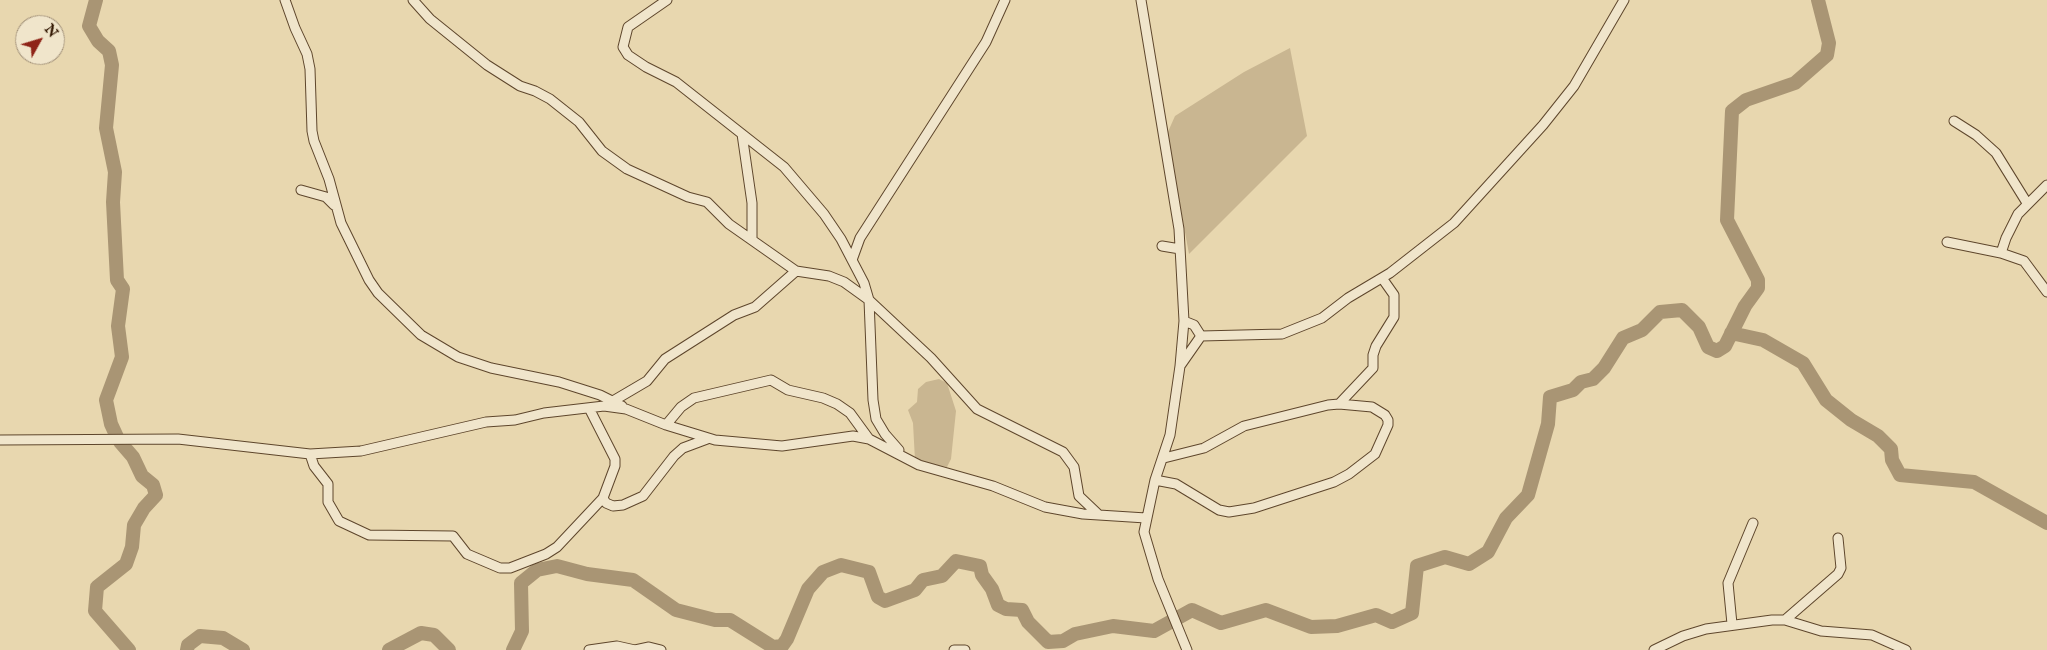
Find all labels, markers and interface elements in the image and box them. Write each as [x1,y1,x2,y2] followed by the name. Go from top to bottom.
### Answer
[15,15,65,65] north arrow
[40,21,62,42] text: N

